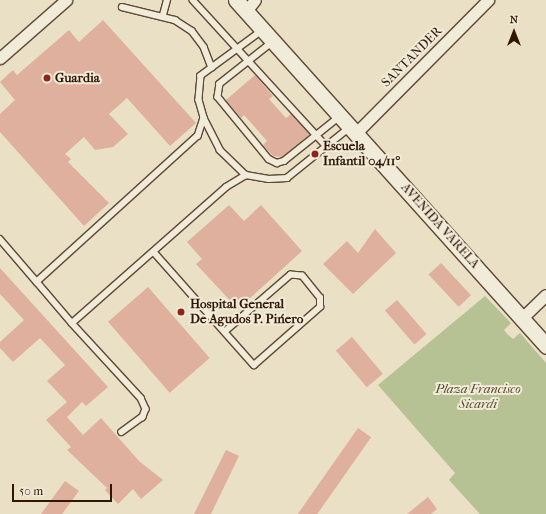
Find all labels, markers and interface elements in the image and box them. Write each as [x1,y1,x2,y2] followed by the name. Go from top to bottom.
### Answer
[494,12,534,52] north arrow
[510,13,518,26] text: N
[379,24,445,90] street label: SANTANDER
[55,70,100,86] place label: Guardia
[42,73,52,83] marker: Guardia
[323,139,400,170] place label: Escuela Infantil 04/11°
[310,149,320,159] marker: Escuela Infantil 04/11°
[397,180,483,272] street label: AVENIDA VARELA
[190,297,303,328] place label: Hospital General De Agudos P. Pińero
[175,306,187,318] marker: Hospital General De Agudos P. Pińero
[435,382,521,413] park label: Plaza Francisco Sicardi
[14,476,114,502] scale bar
[19,484,43,498] text: 50 m

